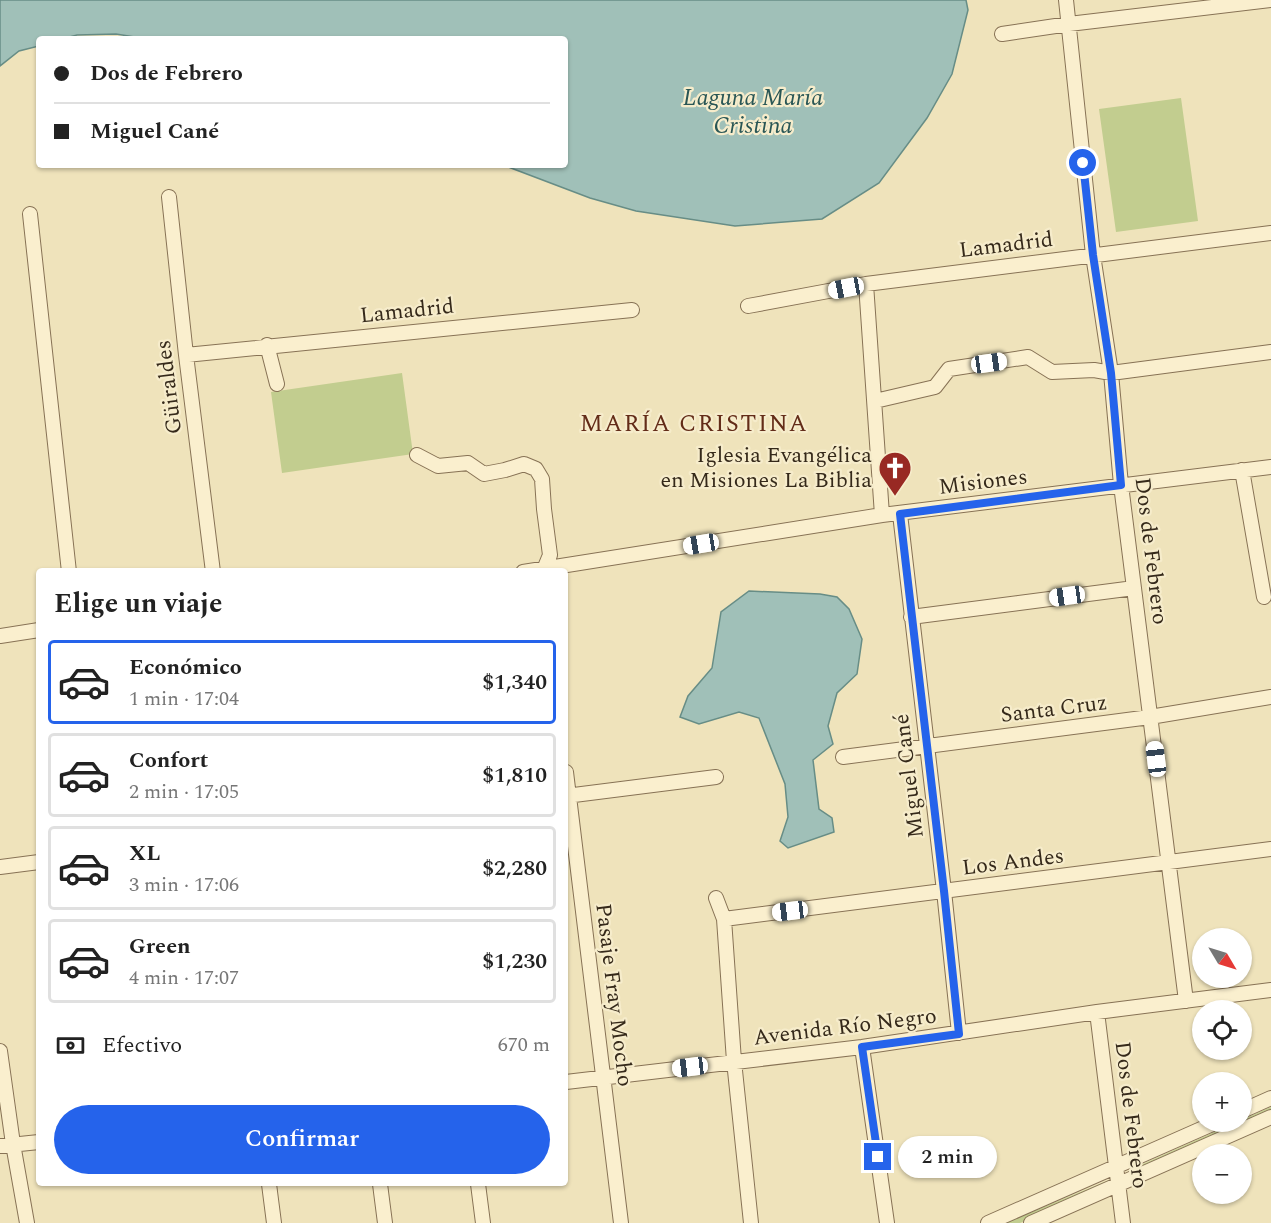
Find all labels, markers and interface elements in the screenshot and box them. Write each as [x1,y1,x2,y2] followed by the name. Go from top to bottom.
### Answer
[90,57,243,90] text: Dos de Febrero
[683,80,823,144] water label: Laguna María Cristina
[90,115,219,148] text: Miguel Cané
[1069,149,1096,176] route start
[957,223,1055,267] street label: Lamadrid
[827,276,865,300] car
[358,290,456,332] street label: Lamadrid
[147,338,191,436] street label: Güiraldes
[970,352,1008,374] car
[580,406,808,442] district label: MARÍA CRISTINA
[660,439,872,497] place label: Iglesia Evangélica en Misiones La Biblia
[877,450,913,497] church icon: Iglesia Evangélica en Misiones La Biblia
[937,460,1029,504] street label: Misiones
[1126,475,1176,627] street label: Dos de Febrero
[682,532,720,556] car
[54,583,222,625] text: Elige un viaje
[1048,585,1086,607] car
[129,651,242,684] text: Económico
[57,655,111,709] icon: car
[482,666,547,699] text: $1,340
[129,684,239,714] text: 1 min · 17:04
[999,686,1109,732] street label: Santa Cruz
[885,712,933,840] street label: Miguel Cané
[1145,740,1167,778] car
[129,744,208,777] text: Confort
[57,748,111,802] icon: car
[482,759,547,792] text: $1,810
[129,777,239,807] text: 2 min · 17:05
[129,837,160,870] text: XL
[960,839,1066,885] street label: Los Andes
[57,841,111,895] icon: car
[482,852,547,885] text: $2,280
[129,870,239,900] text: 3 min · 17:06
[771,900,809,922] car
[586,901,642,1089] street label: Pasaje Fray Mocho
[1192,928,1252,988] north arrow
[1192,928,1252,1204] map controls
[129,930,191,963] text: Green
[57,934,111,988] icon: car
[482,945,547,978] text: $1,230
[129,963,239,993] text: 4 min · 17:07
[751,999,939,1055] street label: Avenida Río Negro
[1192,1000,1252,1060] button: locate
[54,1029,87,1062] icon: cash
[102,1029,182,1062] text: Efectivo
[498,1030,550,1060] text: 670 m
[1106,1039,1156,1191] street label: Dos de Febrero
[671,1056,709,1078] car
[1192,1072,1252,1132] button: +
[54,1105,550,1174] button: Confirmar
[899,1136,998,1178] callout: 2 min
[922,1142,973,1172] text: 2 min
[864,1143,891,1170] route end
[1192,1144,1252,1204] button: −

